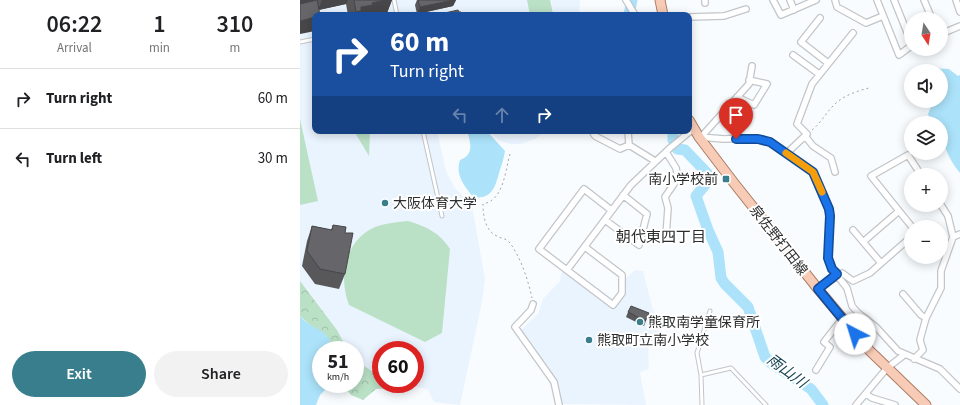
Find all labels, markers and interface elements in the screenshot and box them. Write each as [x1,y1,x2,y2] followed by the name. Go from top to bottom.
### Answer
[47,7,102,42] text: 06:22
[153,7,166,42] text: 1
[217,7,253,42] text: 310
[904,12,948,56] north arrow
[904,12,948,264] map controls
[390,22,449,62] text: 60 m
[324,28,376,80] icon: right
[57,39,92,57] text: Arrival
[149,39,170,57] text: min
[230,39,240,57] text: m
[390,59,464,84] text: Turn right
[904,64,948,108] button: sound
[12,88,34,110] icon: right
[46,88,112,109] text: Turn right
[258,88,288,109] text: 60 m
[719,98,753,139] pin
[449,104,471,126] icon: left
[491,104,513,126] icon: ahead
[533,104,555,126] icon: right
[725,104,747,126] icon: arrive
[904,116,948,160] button: layers
[12,148,34,170] icon: left
[46,148,102,169] text: Turn left
[258,148,288,169] text: 30 m
[904,168,948,212] button: +
[648,170,718,190] place label: 南小学校前
[721,174,731,184] marker: 南小学校前
[393,194,477,214] place label: 大阪体育大学
[380,198,390,208] marker: 大阪体育大学
[744,201,812,280] street label: 泉佐野打田線
[904,220,948,264] button: −
[616,227,706,248] district label: 朝代東四丁目
[648,313,760,333] place label: 熊取南学童保育所
[834,313,876,355] position arrow
[635,317,645,327] marker: 熊取南学童保育所
[597,331,709,351] place label: 熊取町立南小学校
[584,335,594,345] marker: 熊取町立南小学校
[372,341,424,393] speed limit sign: 60
[327,348,349,376] text: 51
[762,349,813,395] water label: 雨山川
[12,351,146,397] button: Exit
[154,351,288,397] button: Share
[327,370,349,384] text: km/h

